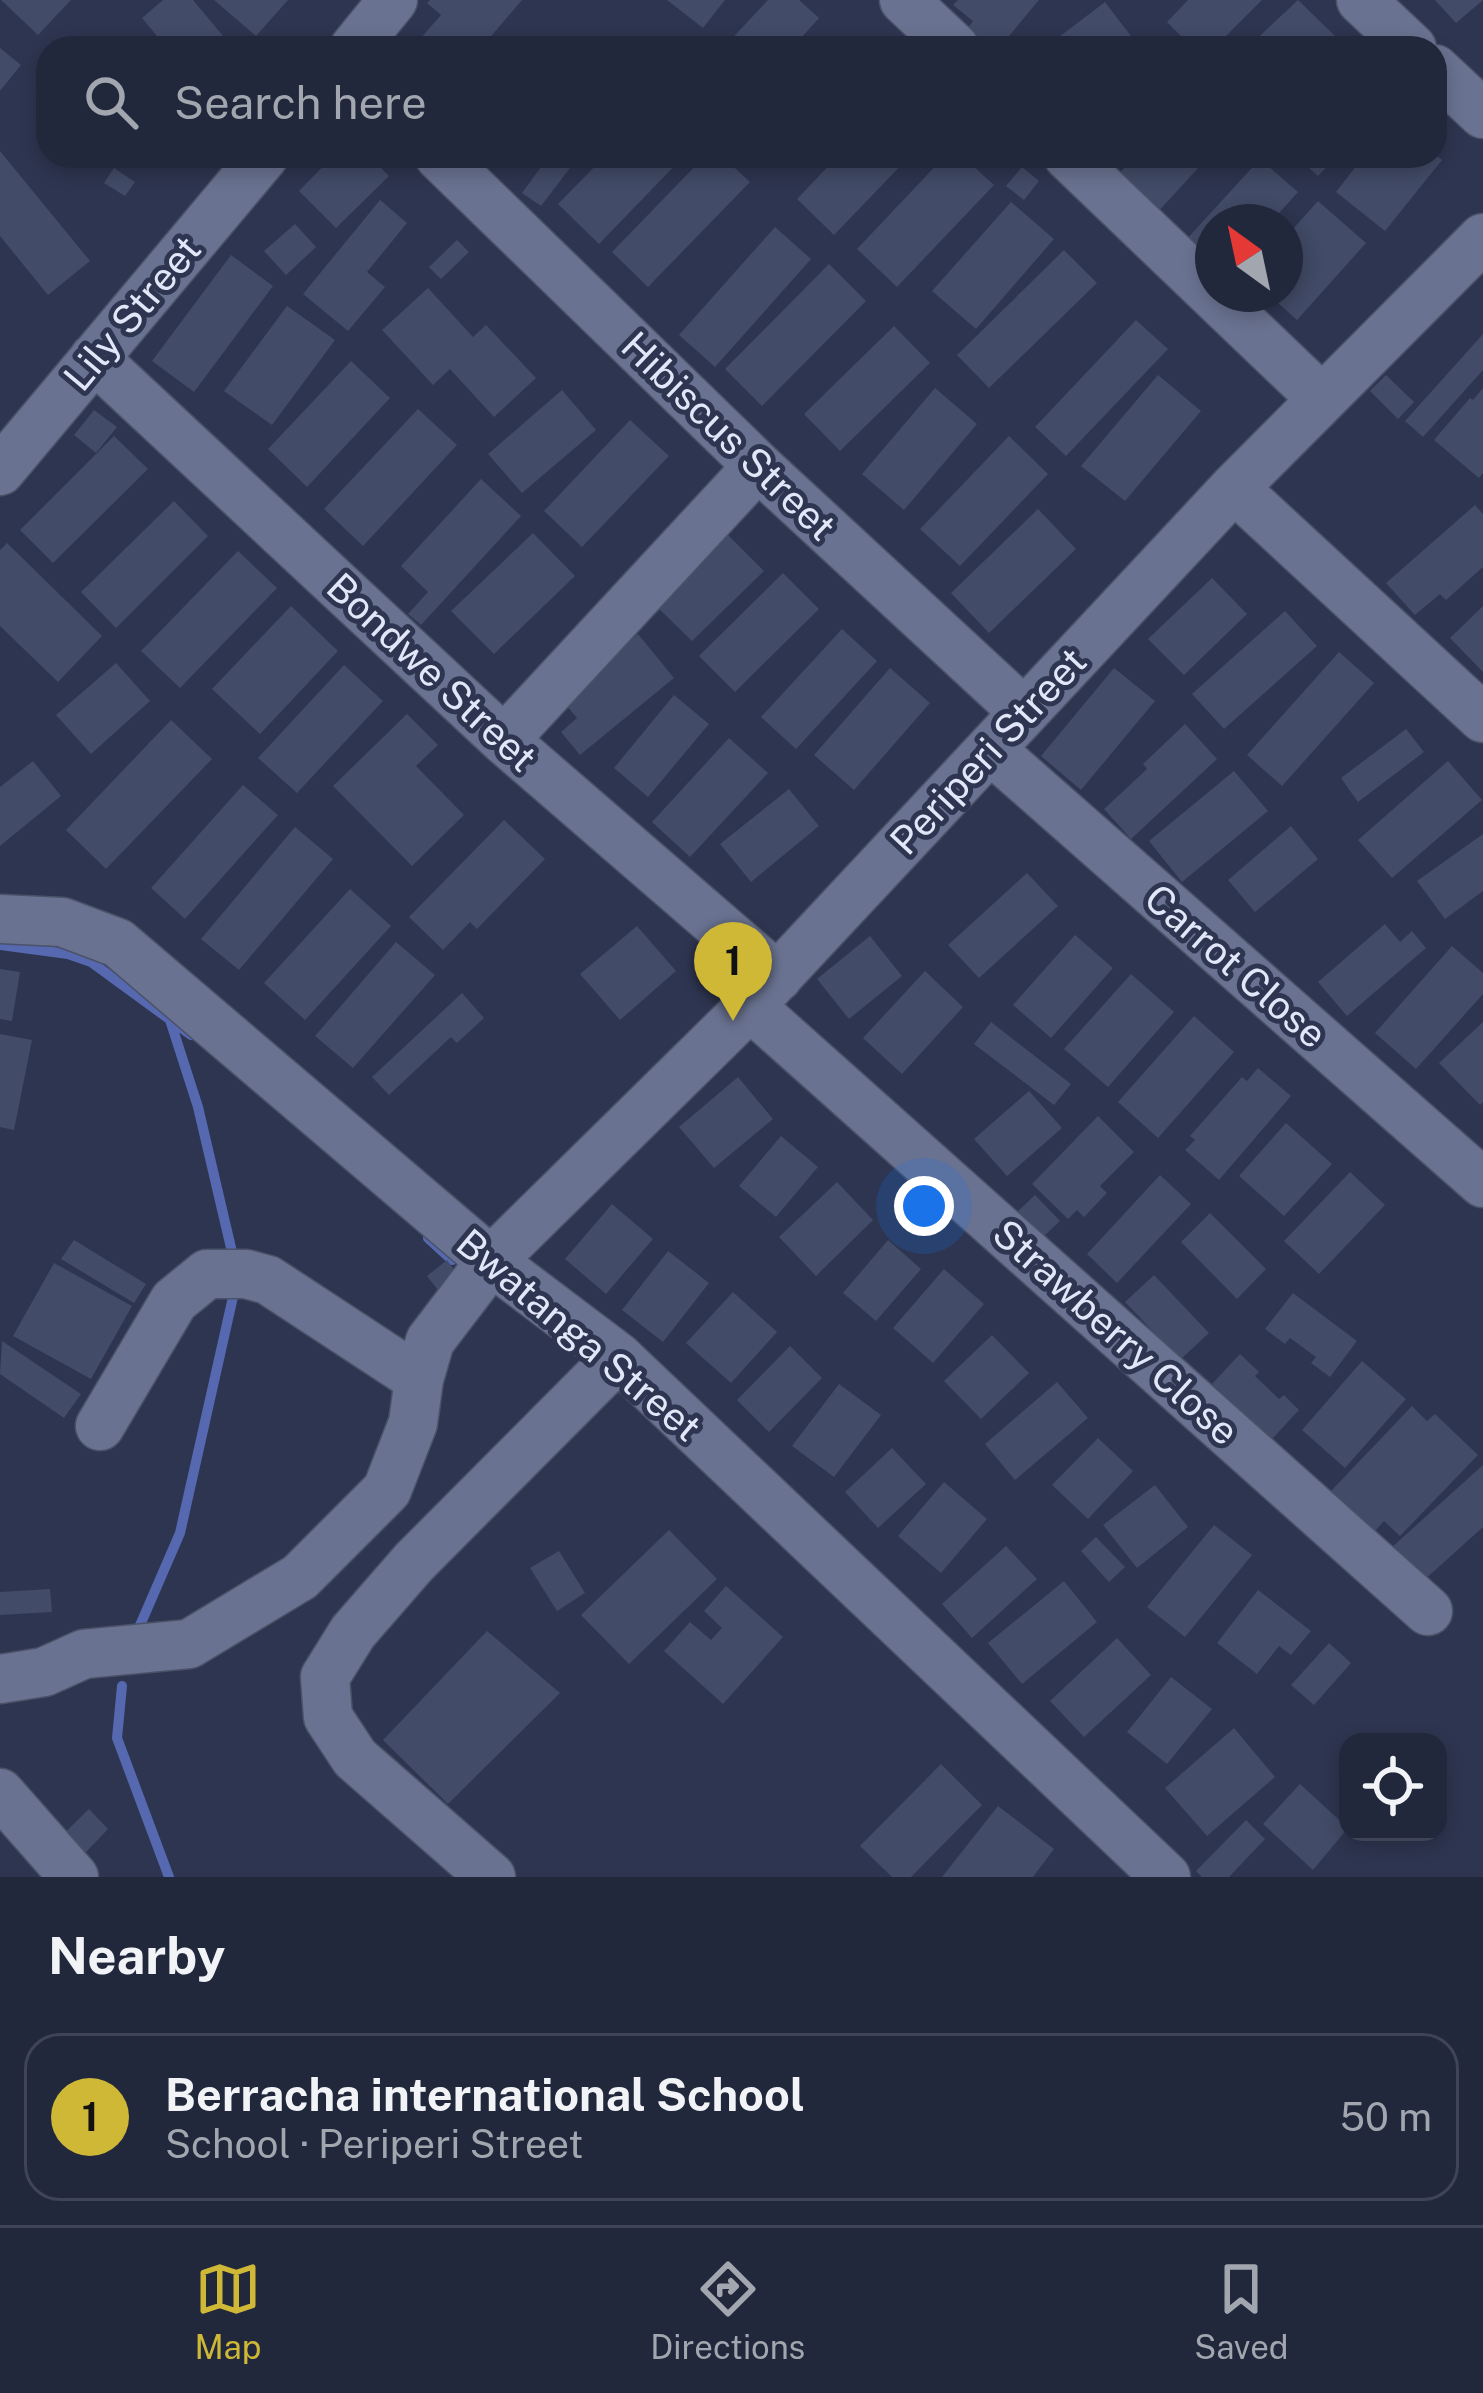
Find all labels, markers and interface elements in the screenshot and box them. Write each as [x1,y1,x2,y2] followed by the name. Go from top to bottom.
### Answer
[36,36,1447,168] search box
[78,69,144,135] icon: search
[174,76,427,129] text: Search here
[1195,204,1303,312] north arrow
[54,226,210,400] street label: Lily Street
[613,322,845,550] street label: Hibiscus Street
[318,563,546,781] street label: Bondwe Street
[881,638,1095,864] street label: Periperi Street
[1136,875,1336,1057] street label: Carrot Close
[694,922,772,1021] pin: 1
[894,1176,954,1236] your location
[984,1210,1248,1454] street label: Strawberry Close
[448,1220,710,1450] street label: Bwatanga Street
[1339,1733,1447,1841] map controls
[1339,1733,1447,1841] button: locate
[48,1926,225,1985] text: Nearby
[165,2068,805,2121] text: Berracha international School
[82,2094,98,2140] text: 1
[1340,2094,1432,2140] text: 50 m
[165,2121,583,2167] text: School · Periperi Street
[194,2256,261,2366] tab: Map
[650,2256,805,2366] tab: Directions
[1194,2256,1289,2366] tab: Saved

